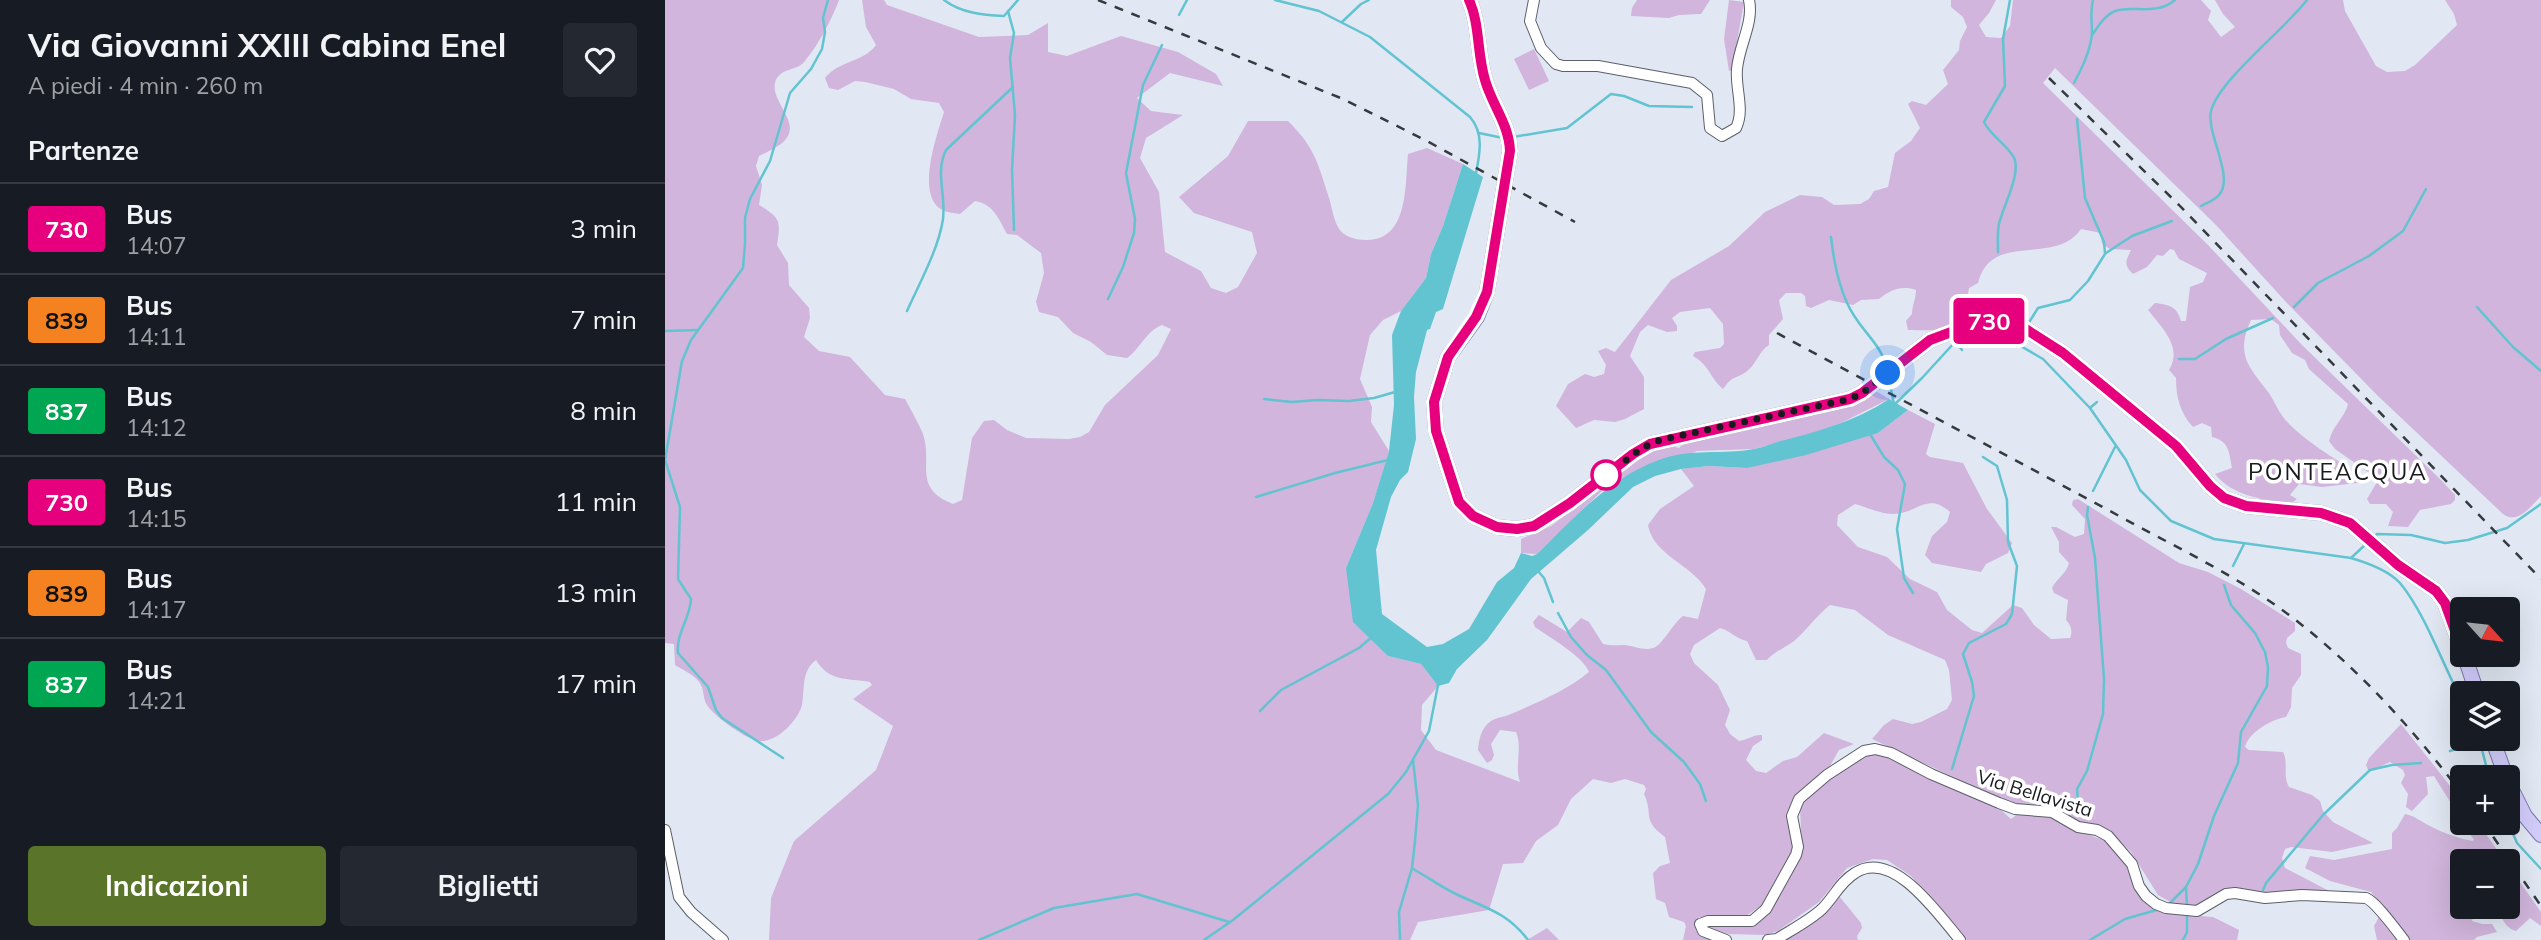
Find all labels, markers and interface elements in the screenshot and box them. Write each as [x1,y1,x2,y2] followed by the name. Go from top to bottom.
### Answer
[563,23,637,97] button: heart
[28,24,506,65] text: Via Giovanni XXIII Cabina Enel
[28,71,263,100] text: A piedi · 4 min · 260 m
[28,134,139,167] text: Partenze
[126,198,172,231] text: Bus
[570,212,637,245] text: 3 min
[45,214,88,244] text: 730
[126,231,186,260] text: 14:07
[126,289,172,322] text: Bus
[1949,298,2029,344] line badge: 730
[570,303,637,336] text: 7 min
[45,305,88,335] text: 839
[1967,306,2011,336] text: 730
[126,322,186,351] text: 14:11
[1870,355,1905,390] your location
[126,380,172,413] text: Bus
[570,394,637,427] text: 8 min
[45,396,88,426] text: 837
[126,413,186,442] text: 14:12
[2248,457,2428,486] district label: PONTEACQUA
[1591,460,1621,490] unlabelled marker
[126,471,172,504] text: Bus
[555,485,637,518] text: 11 min
[45,487,88,517] text: 730
[126,504,186,533] text: 14:15
[126,562,172,595] text: Bus
[555,576,637,609] text: 13 min
[45,578,88,608] text: 839
[126,595,186,624] text: 14:17
[2450,597,2520,667] north arrow
[2450,597,2520,919] map controls
[126,653,172,686] text: Bus
[555,667,637,700] text: 17 min
[45,669,88,699] text: 837
[2450,681,2520,751] button: layers
[126,686,186,715] text: 14:21
[1974,764,2096,822] street label: Via Bellavista
[2450,765,2520,835] button: +
[28,846,326,926] button: Indicazioni
[340,846,637,926] button: Biglietti
[2450,849,2520,919] button: −

